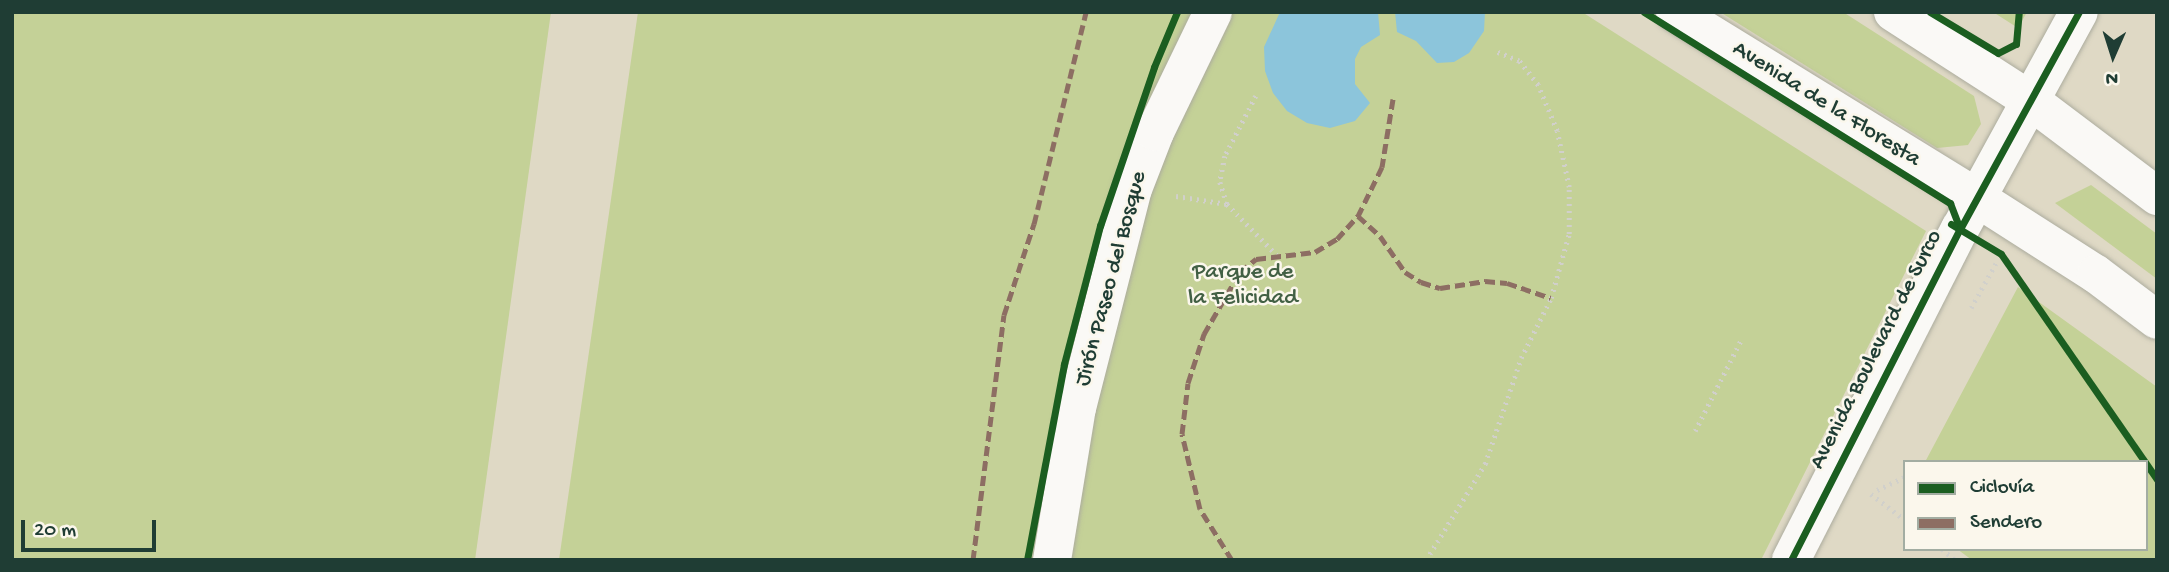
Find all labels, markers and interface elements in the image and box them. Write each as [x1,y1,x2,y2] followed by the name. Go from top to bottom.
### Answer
[2078,21,2148,91] north arrow
[1727,36,1925,174] street label: Avenida de la Floresta
[2105,66,2119,89] text: N
[1070,169,1154,389] street label: Jirón Paseo del Bosque
[1805,226,1949,474] street label: Avenida Boulevard de Surco
[1188,259,1298,313] park label: Parque de la Felicidad
[1903,460,2148,551] legend
[1970,476,2034,501] text: Ciclovía
[24,505,159,550] scale bar
[1970,511,2042,536] text: Sendero
[34,519,76,544] text: 20 m

